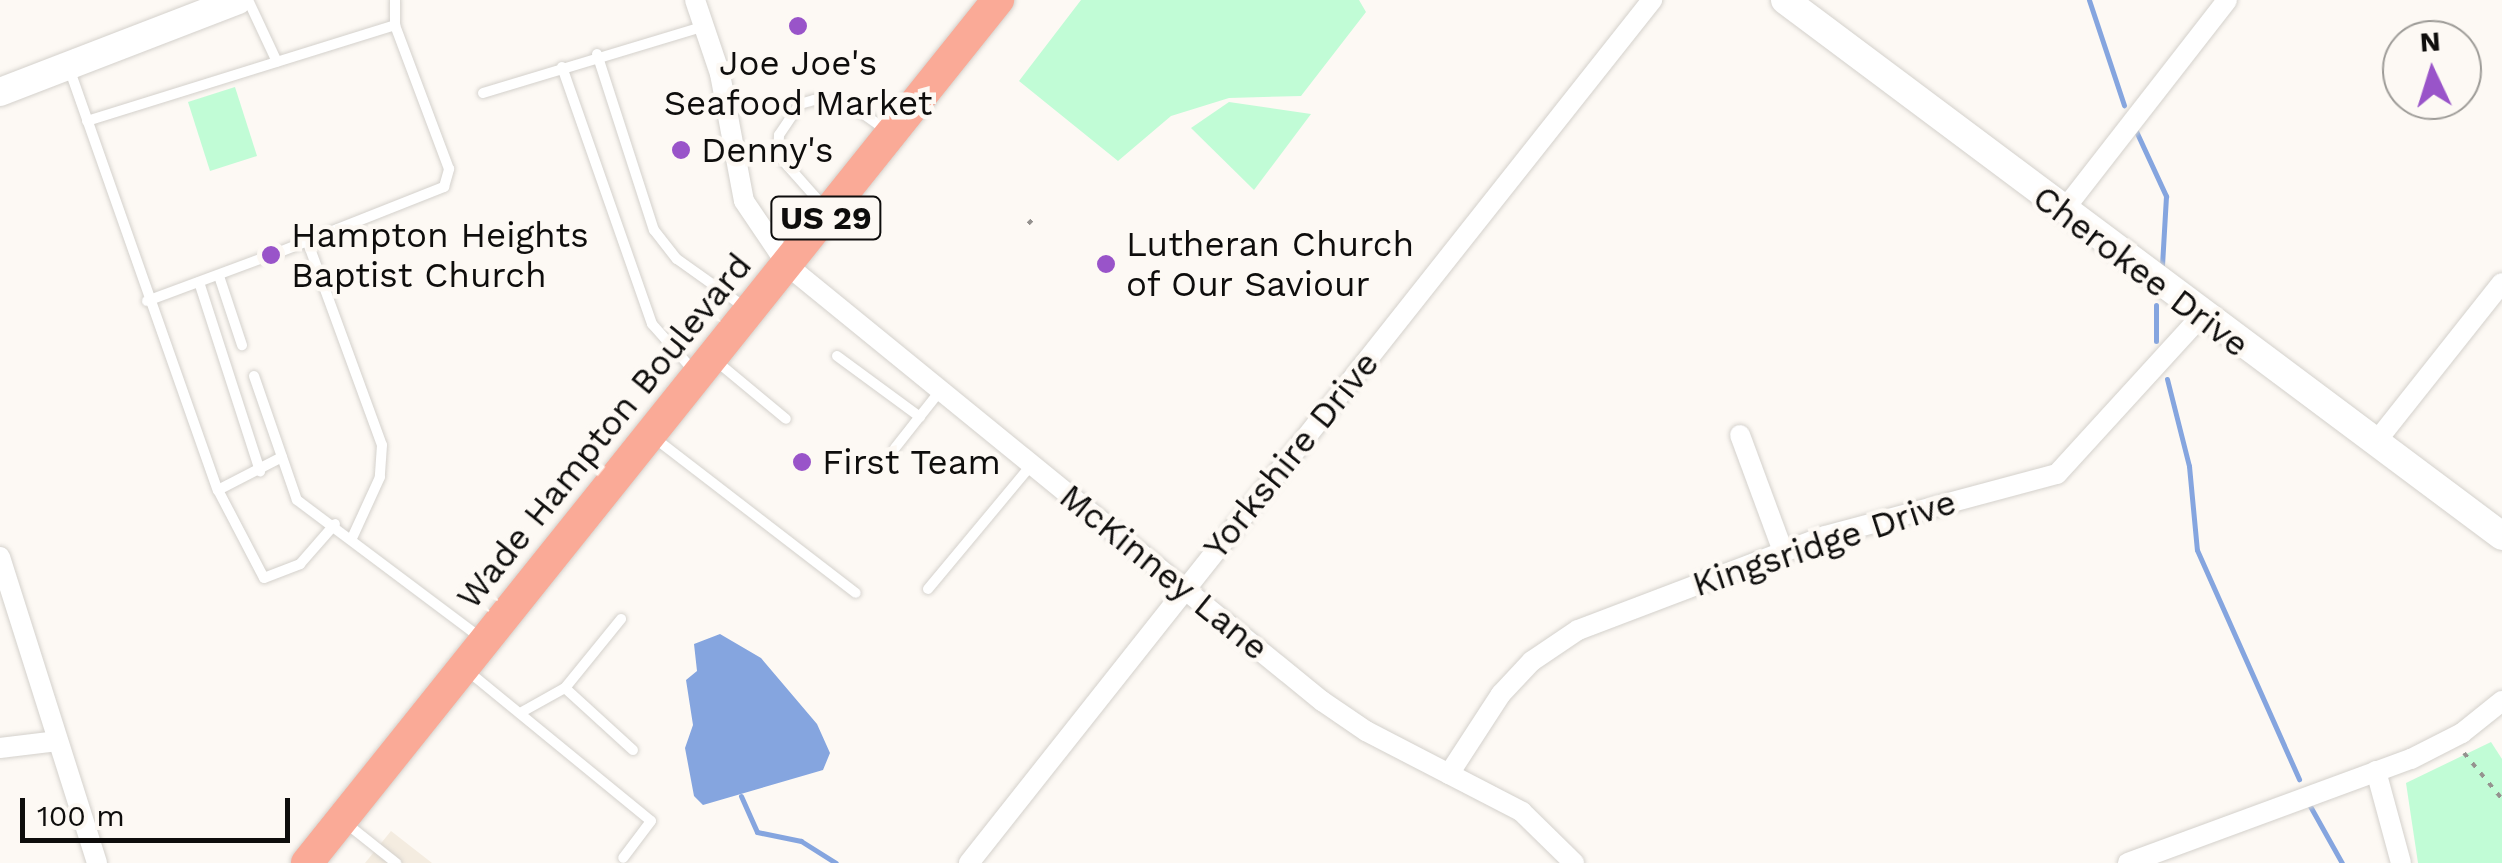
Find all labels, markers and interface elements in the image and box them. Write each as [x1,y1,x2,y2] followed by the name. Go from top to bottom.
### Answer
[787,15,809,37] marker: Joe Joe's Seafood Market
[2382,20,2482,120] north arrow
[2419,24,2442,59] text: N
[664,42,932,124] place label: Joe Joe's Seafood Market
[701,129,834,171] place label: Denny's
[670,139,692,161] marker: Denny's
[2025,176,2257,366] street label: Cherokee Drive
[768,191,884,245] road number: US 29
[291,214,589,296] place label: Hampton Heights Baptist Church
[1126,223,1414,305] place label: Lutheran Church of Our Saviour
[260,244,282,266] marker: Hampton Heights Baptist Church
[448,245,760,617] street label: Wade Hampton Boulevard
[1095,253,1117,275] marker: Lutheran Church of Our Saviour
[1195,343,1387,567] street label: Yorkshire Drive
[822,441,1002,483] place label: First Team
[791,451,813,473] marker: First Team
[1051,475,1277,669] street label: McKinney Lane
[1687,481,1961,605] street label: Kingsridge Drive
[25,778,295,840] scale bar
[37,798,125,833] text: 100 m

